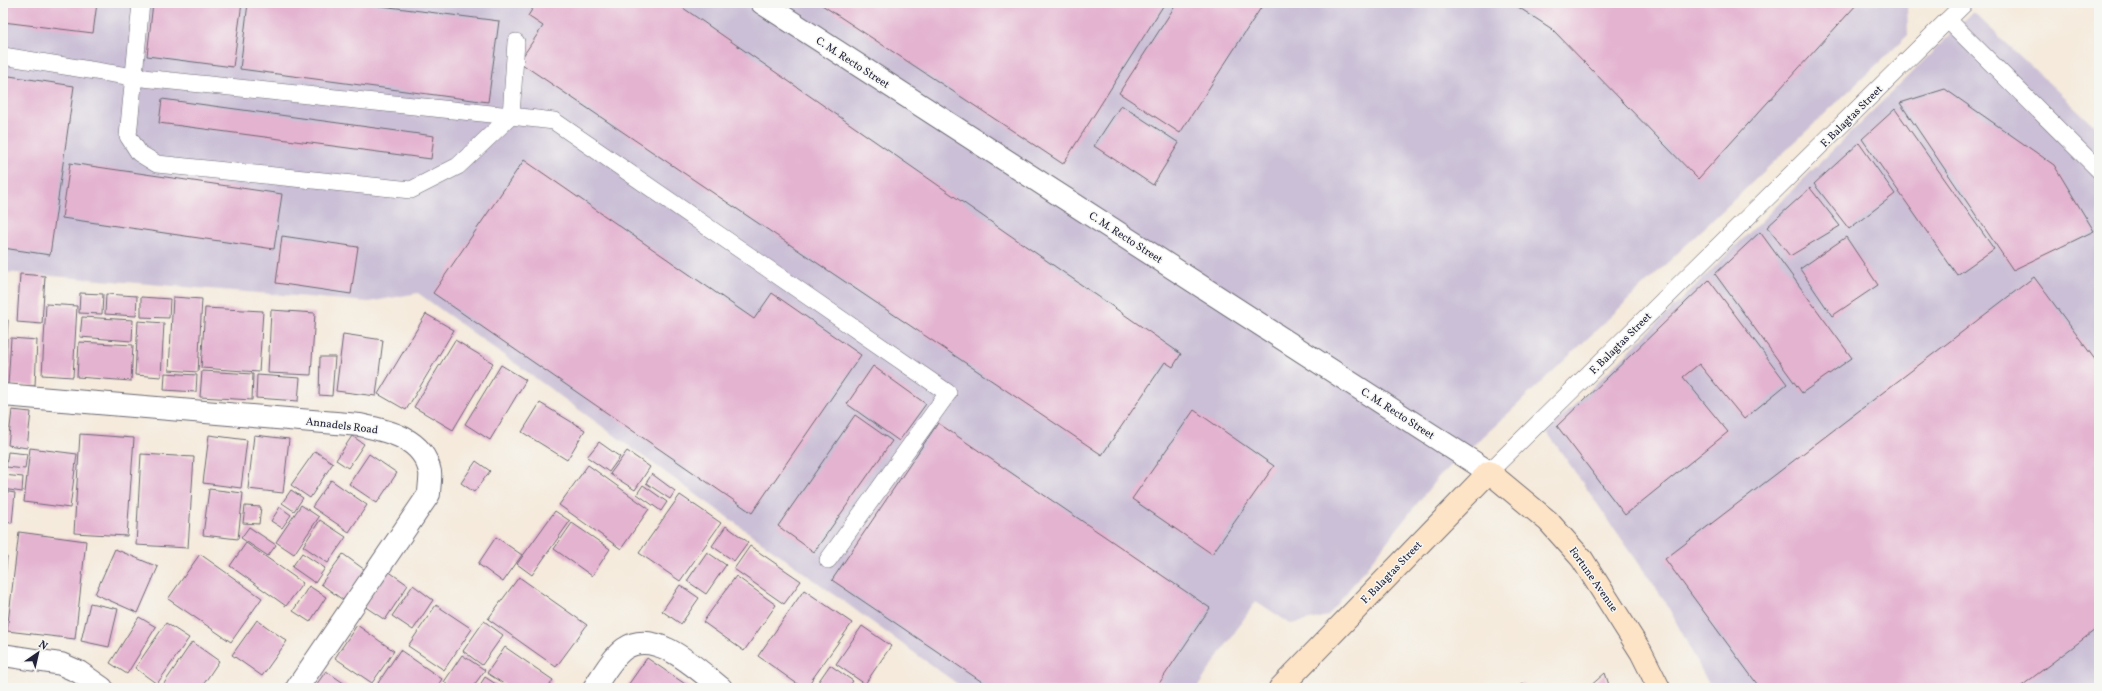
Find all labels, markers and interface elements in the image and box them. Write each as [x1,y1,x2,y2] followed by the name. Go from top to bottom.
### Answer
[812,34,892,93] street label: C. M. Recto Street
[1818,83,1886,151] street label: F. Balagtas Street
[1085,209,1165,268] street label: C. M. Recto Street
[1587,310,1655,378] street label: F. Balagtas Street
[1357,385,1437,444] street label: C. M. Recto Street
[305,415,379,438] street label: Annadels Road
[1358,538,1426,608] street label: F. Balagtas Street
[1565,544,1621,615] street label: Fortune Avenue
[18,633,58,673] north arrow
[35,637,50,654] text: N

